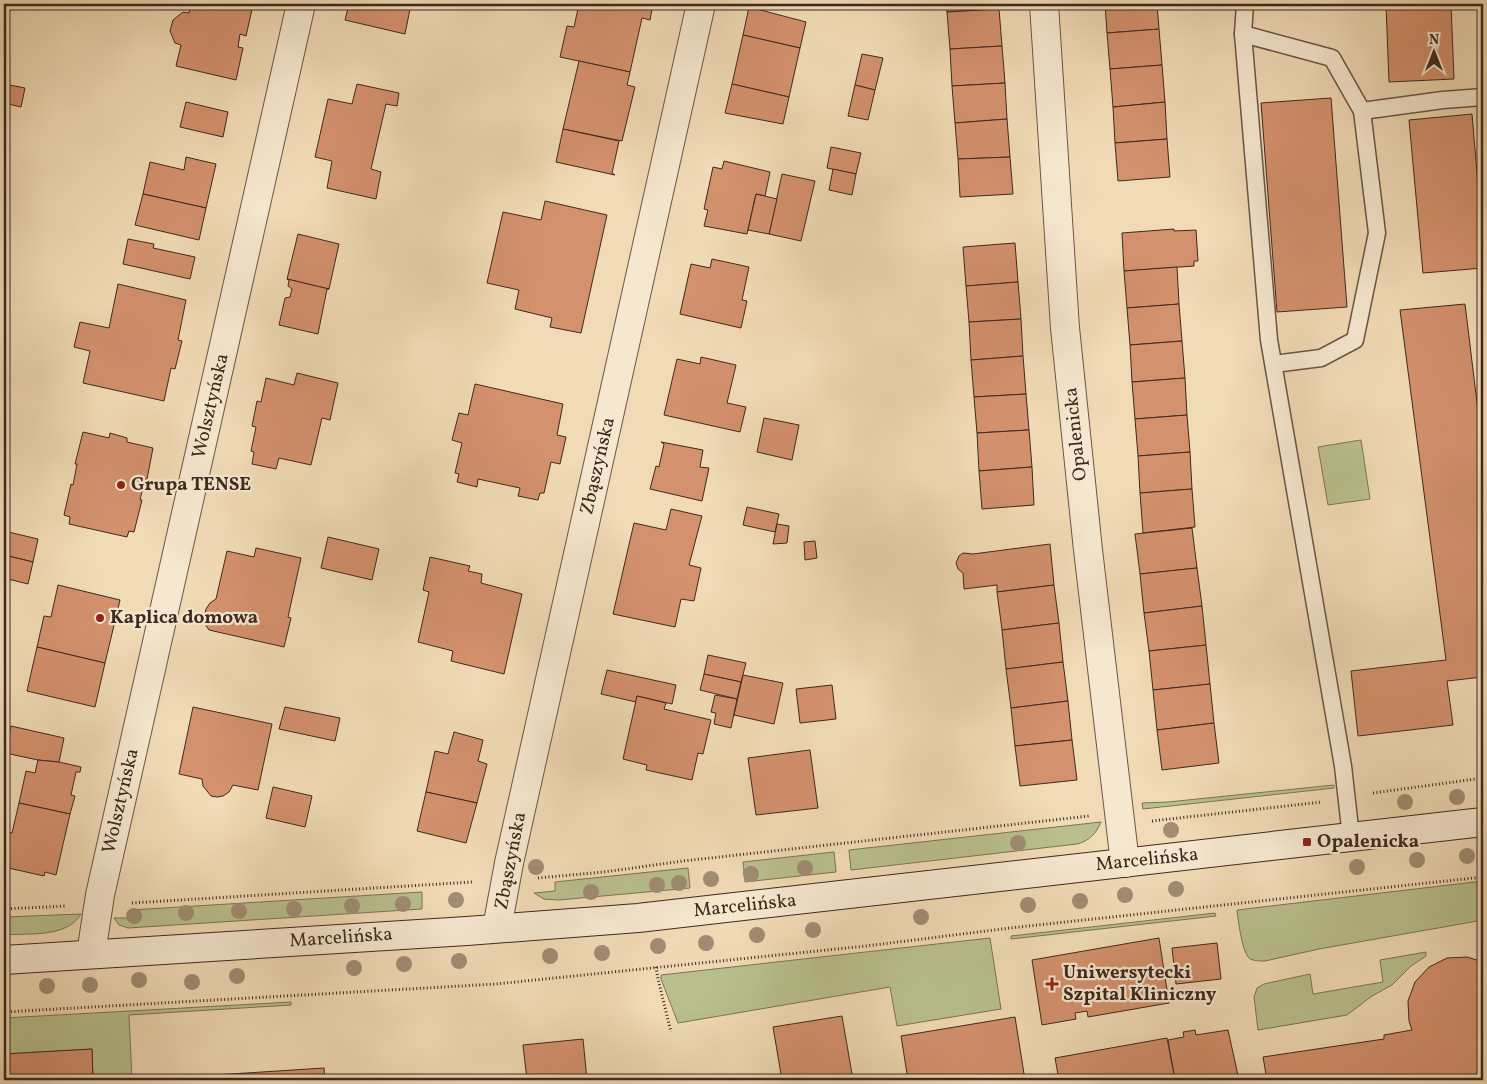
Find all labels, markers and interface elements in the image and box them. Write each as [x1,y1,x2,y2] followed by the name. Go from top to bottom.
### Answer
[1410,28,1460,78] north arrow
[1429,31,1439,50] text: N
[186,351,236,461] street label: Wolsztyńska
[1058,386,1094,482] street label: Opalenicka
[574,415,622,517] street label: Zbąszyńska
[131,472,251,498] place label: Grupa TENSE
[115,479,127,491] marker: Grupa TENSE
[110,605,258,631] place label: Kaplica domowa
[94,612,106,624] marker: Kaplica domowa
[96,746,146,856] street label: Wolsztyńska
[489,810,533,912] street label: Zbąszyńska
[1317,829,1419,855] place label: Opalenicka
[1301,836,1313,848] marker: Opalenicka
[1094,842,1200,878] street label: Marcelińska
[692,888,798,924] street label: Marcelińska
[289,921,393,955] street label: Marcelińska
[1063,960,1217,1008] place label: Uniwersytecki Szpital Kliniczny
[1045,977,1059,991] marker: Uniwersytecki Szpital Kliniczny

